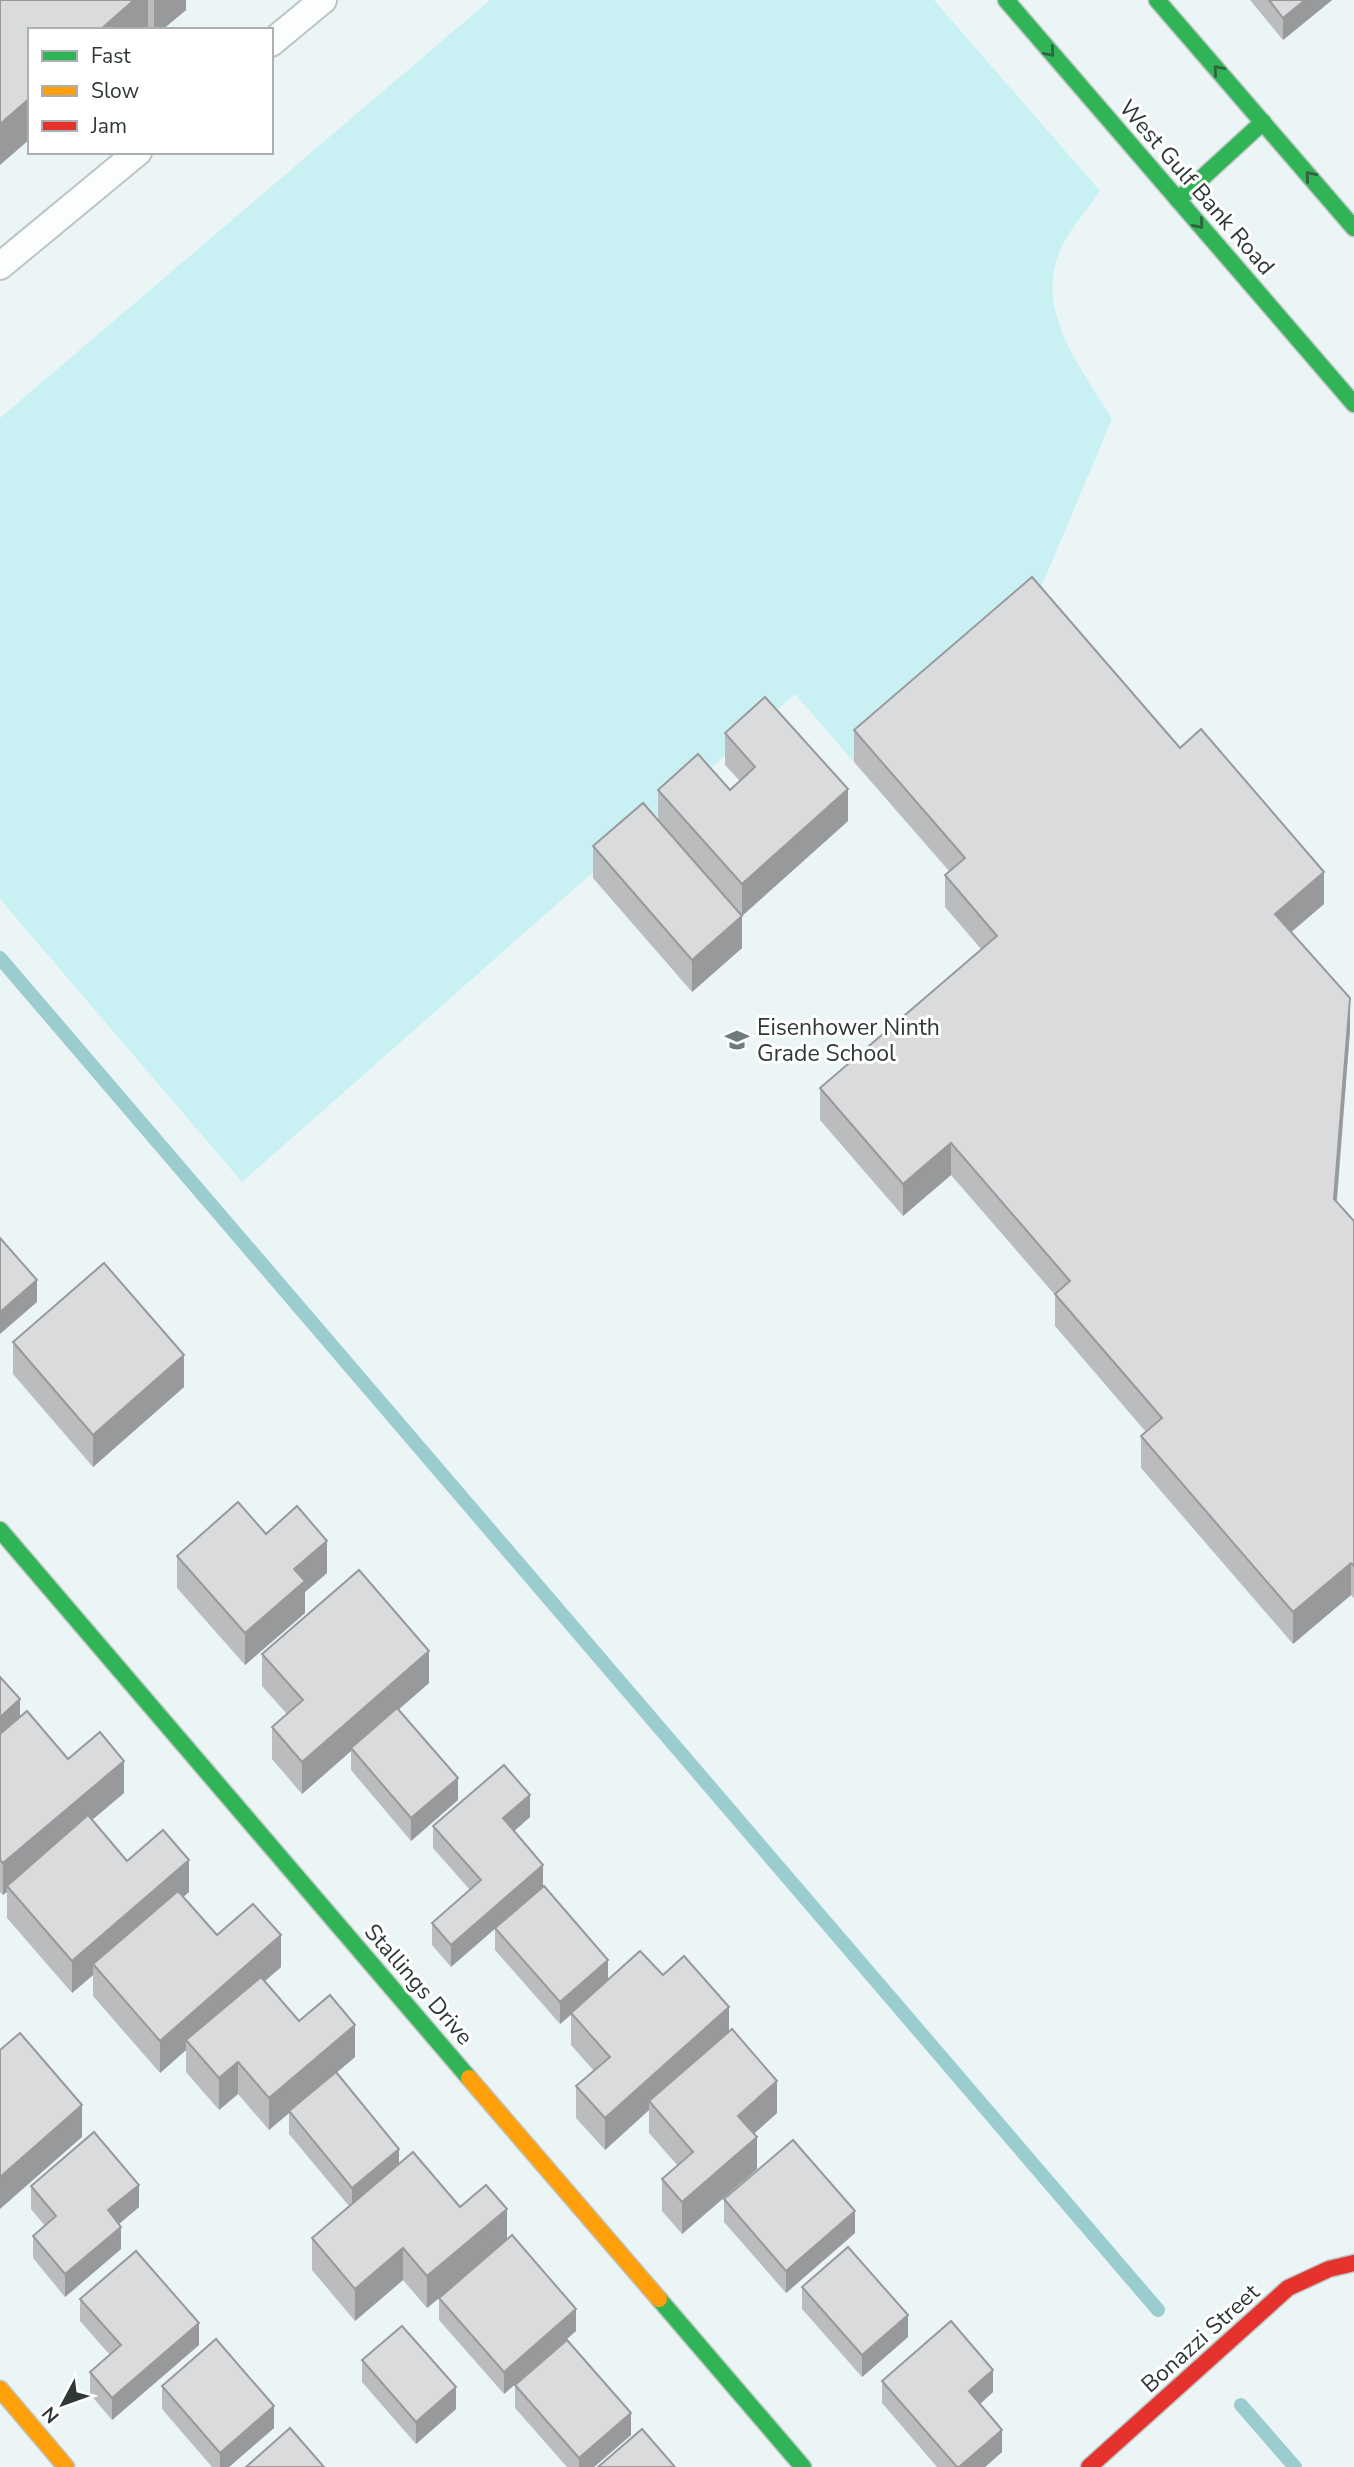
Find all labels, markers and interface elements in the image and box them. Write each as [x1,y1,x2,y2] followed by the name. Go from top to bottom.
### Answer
[28,28,273,154] legend
[91,42,131,70] text: Fast
[1042,43,1054,56] one-way arrow
[1214,65,1226,78] one-way arrow
[91,77,140,105] text: Slow
[1112,93,1281,282] street label: West Gulf Bank Road
[90,112,127,140] text: Jam
[1306,171,1318,184] one-way arrow
[1191,216,1203,229] one-way arrow
[757,1012,940,1069] place label: Eisenhower Ninth Grade School
[723,1026,751,1054] school or university icon: Eisenhower Ninth Grade School
[357,1917,480,2052] street label: Stallings Drive
[1135,2276,1267,2400] street label: Bonazzi Street
[28,2369,98,2439] north arrow
[36,2401,65,2428] text: N

